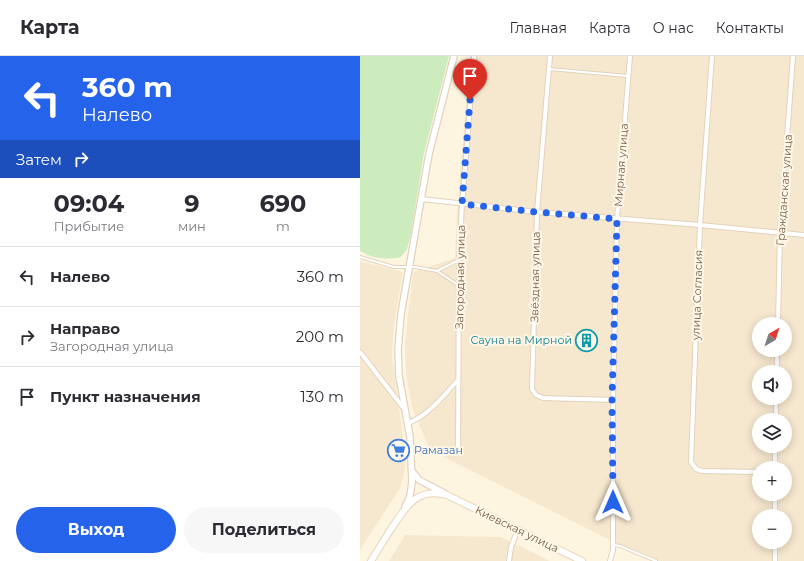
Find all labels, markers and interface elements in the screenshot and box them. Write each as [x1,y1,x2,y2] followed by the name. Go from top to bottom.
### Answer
[20,16,80,39] text: Карта
[509,19,567,37] text: Главная
[589,19,631,37] text: Карта
[653,19,694,37] text: О нас
[716,19,784,37] text: Контакты
[453,59,487,100] pin
[459,65,481,87] icon: arrive
[82,70,173,104] text: 360 m
[16,72,68,124] icon: left
[82,104,152,126] text: Налево
[611,123,631,207] street label: Мирная улица
[773,134,795,246] street label: Гражданская улица
[70,148,92,170] icon: right
[16,150,62,169] text: Затем
[54,189,124,218] text: 09:04
[184,189,200,218] text: 9
[260,189,306,218] text: 690
[54,218,124,234] text: Прибытие
[178,218,206,234] text: мин
[276,218,290,234] text: m
[452,225,468,329] street label: Загородная улица
[527,231,543,323] street label: Звёздная улица
[688,250,706,341] street label: улица Согласия
[16,266,38,288] icon: left
[50,267,110,286] text: Налево
[297,267,344,286] text: 360 m
[752,317,792,357] north arrow
[752,317,792,549] map controls
[50,319,120,338] text: Направо
[16,326,38,348] icon: right
[296,327,344,346] text: 200 m
[574,327,600,353] building icon: Сауна на Мирной
[471,333,572,347] place label: Сауна на Мирной
[50,338,174,354] text: Загородная улица
[752,365,792,405] button: sound
[16,386,38,408] icon: arrive
[50,387,201,406] text: Пункт назначения
[300,387,344,406] text: 130 m
[752,413,792,453] button: layers
[386,437,412,463] supermarket icon: Рамазан
[414,443,463,457] place label: Рамазан
[752,461,792,501] button: +
[592,481,634,523] position arrow
[473,503,561,555] street label: Киевская улица
[16,507,176,553] button: Выход
[184,507,344,553] button: Поделиться
[752,509,792,549] button: −

